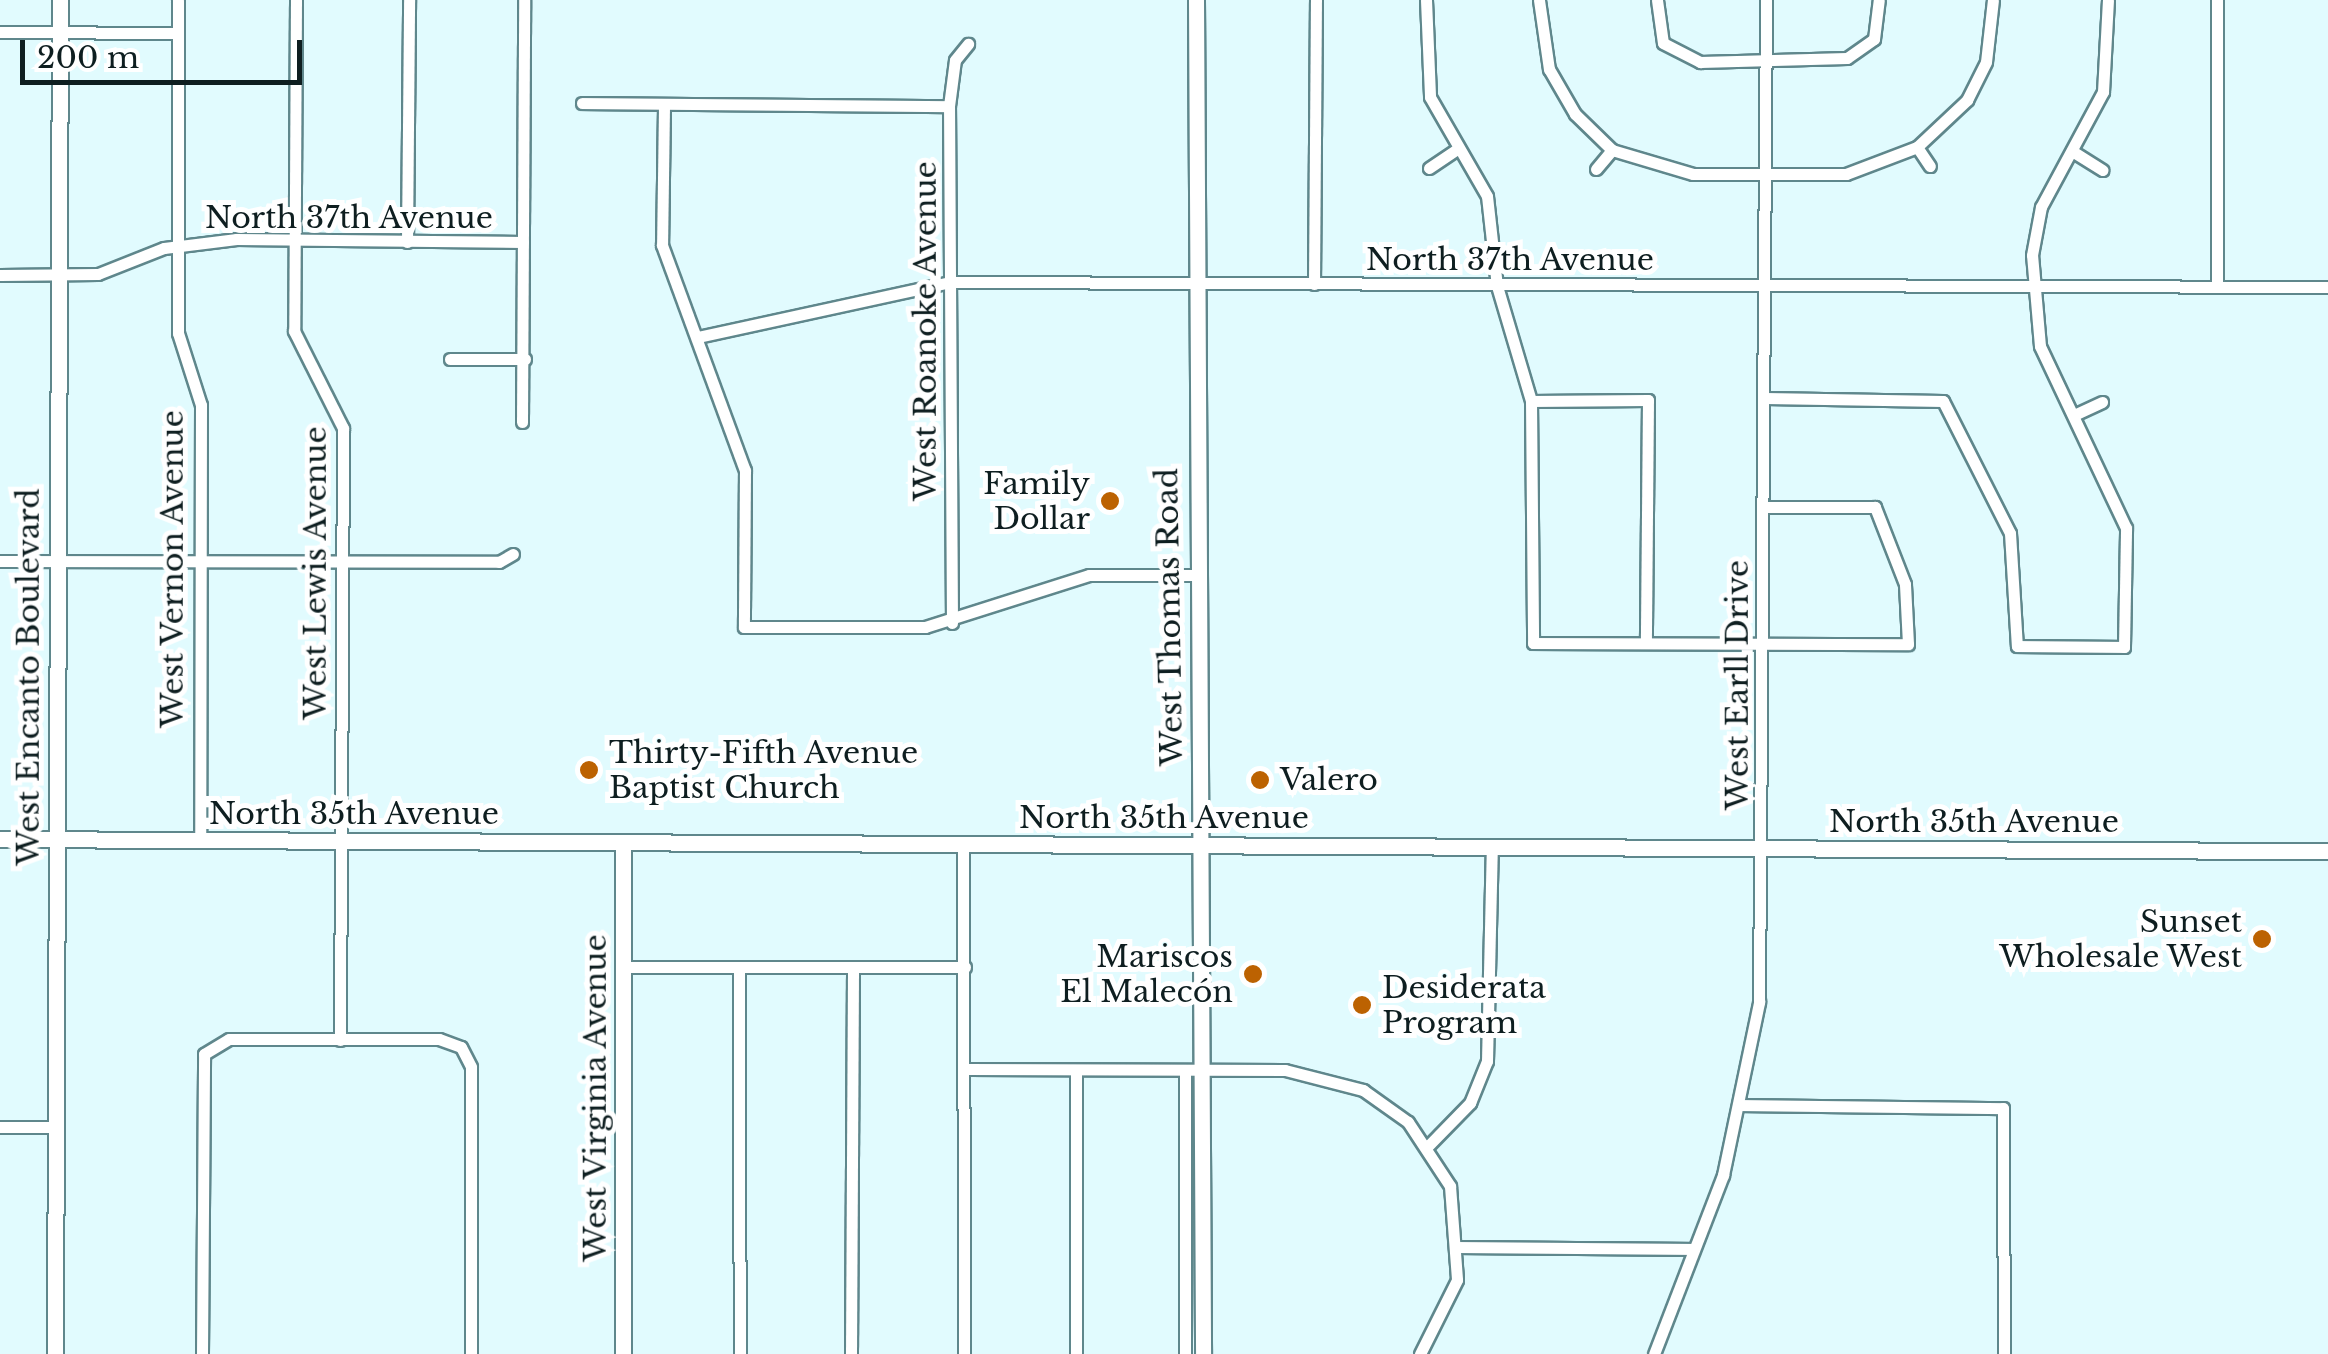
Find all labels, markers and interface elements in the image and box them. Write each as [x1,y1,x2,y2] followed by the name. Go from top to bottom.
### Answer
[25,20,308,82] scale bar
[37,39,139,76] text: 200 m
[908,160,944,502] street label: West Roanoke Avenue
[204,200,494,236] street label: North 37th Avenue
[1365,242,1655,278] street label: North 37th Avenue
[155,409,191,729] street label: West Vernon Avenue
[298,426,334,720] street label: West Lewis Avenue
[983,466,1090,536] place label: Family Dollar
[1149,467,1191,767] street label: West Thomas Road
[11,488,47,866] street label: West Encanto Boulevard
[1099,490,1121,512] marker: Family Dollar
[1720,560,1756,810] street label: West Earll Drive
[609,735,919,806] place label: Thirty-Fifth Avenue Baptist Church
[578,759,600,781] marker: Thirty-Fifth Avenue Baptist Church
[1280,762,1378,798] place label: Valero
[1249,769,1271,791] marker: Valero
[209,796,499,832] street label: North 35th Avenue
[1019,800,1309,836] street label: North 35th Avenue
[1829,804,2119,840] street label: North 35th Avenue
[1998,904,2242,974] place label: Sunset Wholesale West
[2251,928,2273,950] marker: Sunset Wholesale West
[578,933,614,1263] street label: West Virginia Avenue
[1060,939,1233,1010] place label: Mariscos El Malecón
[1242,963,1264,985] marker: Mariscos El Malecón
[1382,970,1546,1040] place label: Desiderata Program
[1351,994,1373,1016] marker: Desiderata Program

